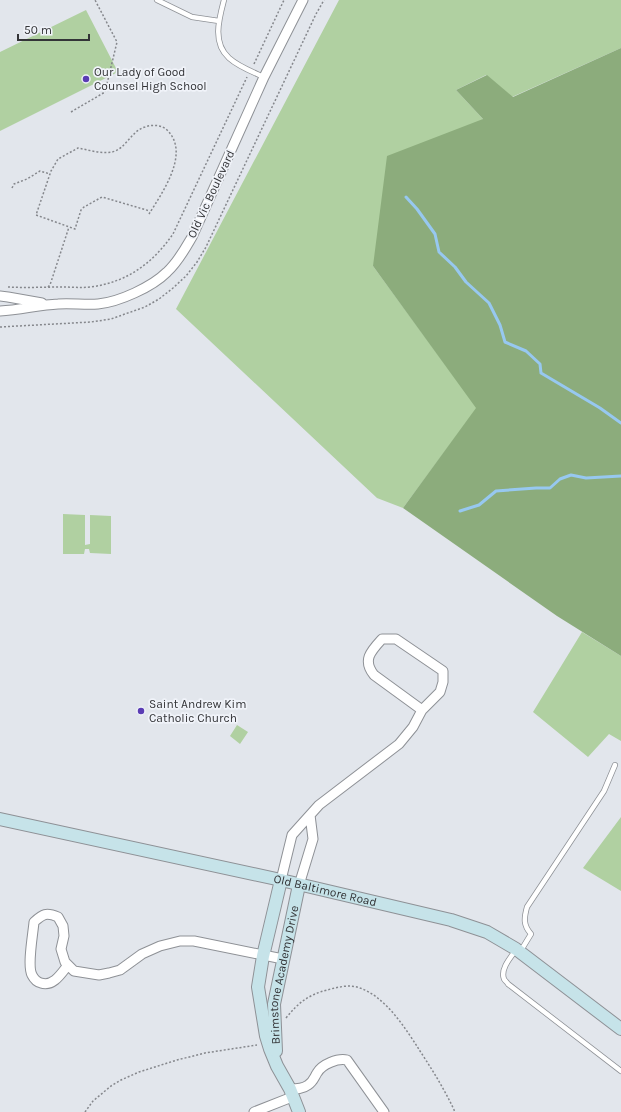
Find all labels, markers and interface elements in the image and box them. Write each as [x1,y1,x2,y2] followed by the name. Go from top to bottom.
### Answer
[18,16,89,42] scale bar
[24,23,52,37] text: 50 m
[94,65,207,93] place label: Our Lady of Good Counsel High School
[81,74,91,84] marker: Our Lady of Good Counsel High School
[185,148,237,240] street label: Old Vic Boulevard
[149,697,246,725] place label: Saint Andrew Kim Catholic Church
[136,706,146,716] marker: Saint Andrew Kim Catholic Church
[272,872,378,909] street label: Old Baltimore Road
[267,904,302,1045] street label: Brimstone Academy Drive

